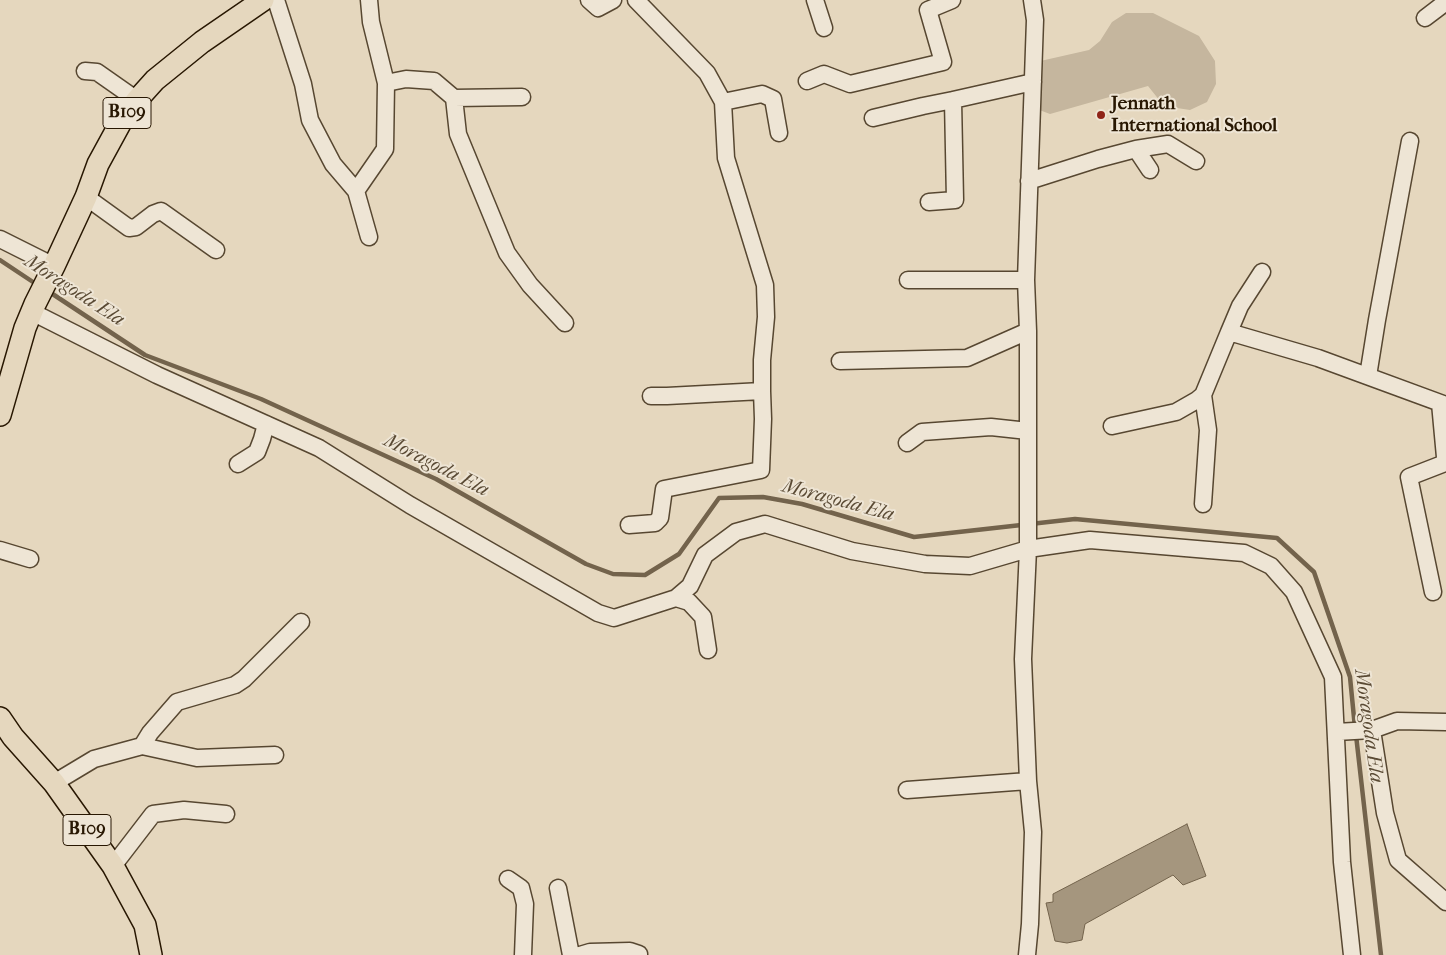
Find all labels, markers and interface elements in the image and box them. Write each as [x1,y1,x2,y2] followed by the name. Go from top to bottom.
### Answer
[1111,93,1277,137] place label: Jennath International School
[103,98,151,128] road number: B109
[1095,109,1107,121] marker: Jennath International School
[19,250,129,332] water label: Moragoda Ela
[379,429,493,503] water label: Moragoda Ela
[779,475,897,527] water label: Moragoda Ela
[1348,668,1388,784] water label: Moragoda Ela
[63,814,111,846] road number: B109

